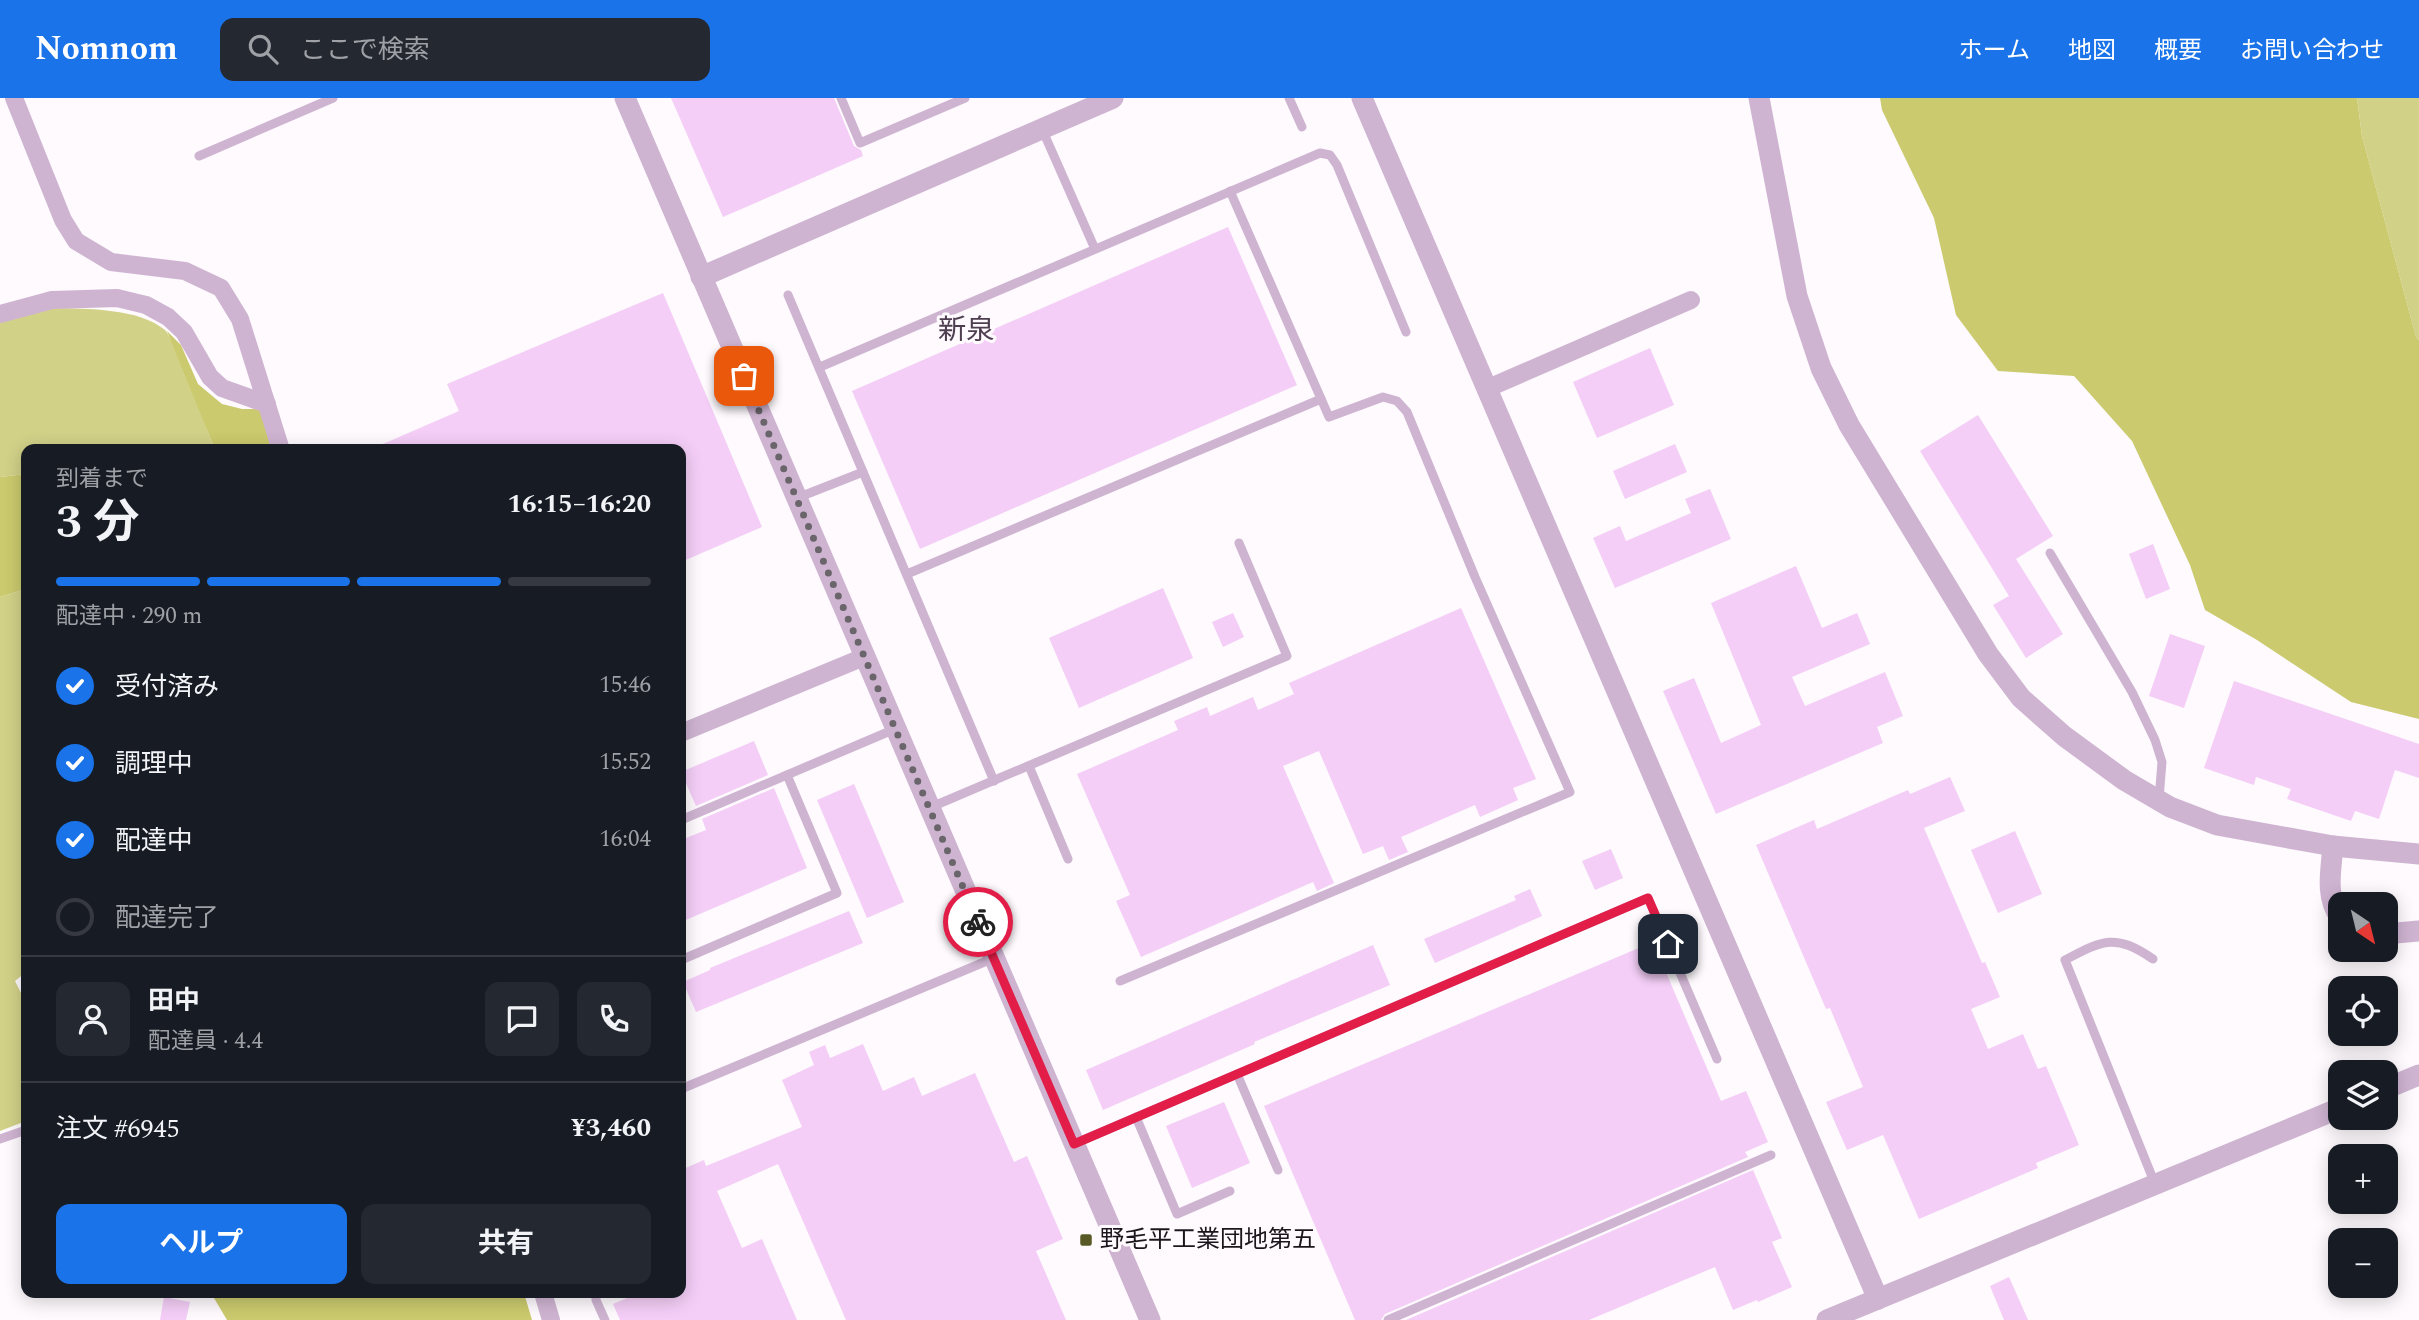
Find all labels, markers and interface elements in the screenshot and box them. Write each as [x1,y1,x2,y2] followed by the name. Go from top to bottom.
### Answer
[220,18,710,81] search box
[35,24,178,74] text: Nomnom
[244,30,282,68] icon: search
[300,30,430,70] text: ここで検索
[1959,33,2030,69] text: ホーム
[2068,33,2116,69] text: 地図
[2154,33,2202,69] text: 概要
[2240,33,2384,69] text: お問い合わせ
[938,309,994,352] district label: 新泉
[714,346,774,406] pin
[725,357,763,395] icon: bag
[56,462,148,497] text: 到着まで
[507,484,651,524] text: 16:15–16:20
[56,488,139,558] text: 3 分
[56,599,202,634] text: 配達中 · 290 m
[56,667,94,705] icon: check
[115,667,219,707] text: 受付済み
[599,668,651,703] text: 15:46
[56,744,94,782] icon: check
[115,744,193,784] text: 調理中
[599,745,651,780] text: 15:52
[56,821,94,859] icon: check
[115,821,193,861] text: 配達中
[599,822,651,857] text: 16:04
[943,887,1013,957] courier
[2328,892,2398,962] north arrow
[2328,892,2398,1298] map controls
[115,898,219,938] text: 配達完了
[959,903,997,941] icon: bike
[1638,914,1698,974] pin
[1649,925,1687,963] icon: home
[2328,976,2398,1046] button: locate
[148,981,200,1021] text: 田中
[56,982,130,1056] button: person
[485,982,559,1056] button: chat
[577,982,651,1056] button: phone
[148,1024,263,1059] text: 配達員 · 4.4
[2328,1060,2398,1130] button: layers
[571,1108,651,1148] text: ¥3,460
[56,1109,180,1149] text: 注文 #6945
[2328,1144,2398,1214] button: +
[56,1204,347,1284] button: ヘルプ
[361,1204,651,1284] button: 共有
[1100,1222,1316,1258] place label: 野毛平工業団地第五
[2328,1228,2398,1298] button: −
[1078,1232,1094,1248] marker: 野毛平工業団地第五

